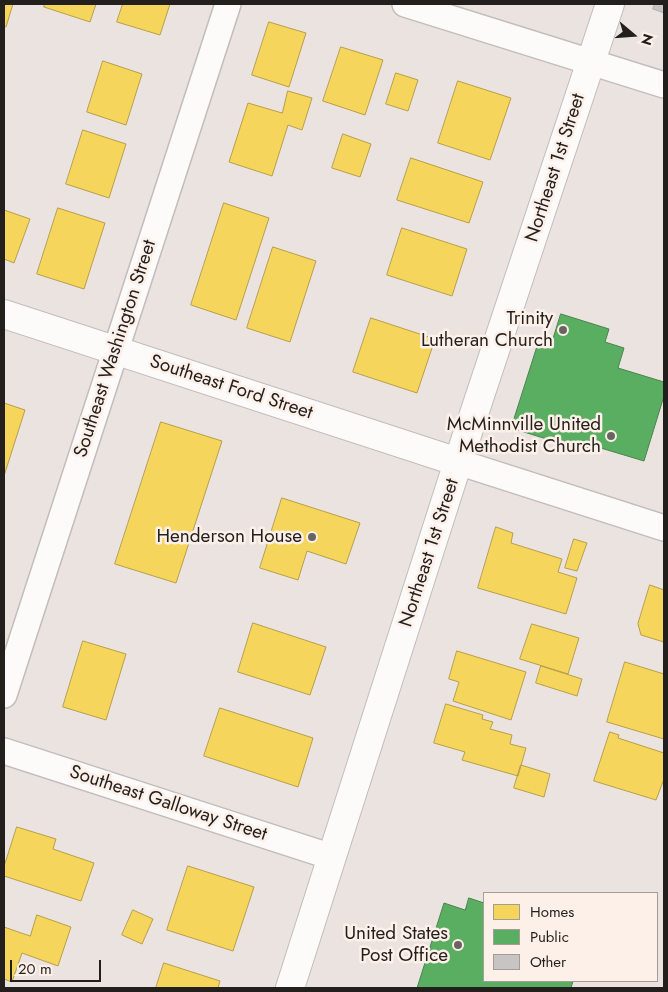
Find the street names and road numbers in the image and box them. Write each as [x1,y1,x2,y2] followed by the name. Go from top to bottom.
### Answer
[521,91,591,245] street label: Northeast 1st Street
[70,237,162,461] street label: Southeast Washington Street
[147,351,315,425] street label: Southeast Ford Street
[395,476,465,630] street label: Northeast 1st Street
[66,761,270,847] street label: Southeast Galloway Street

